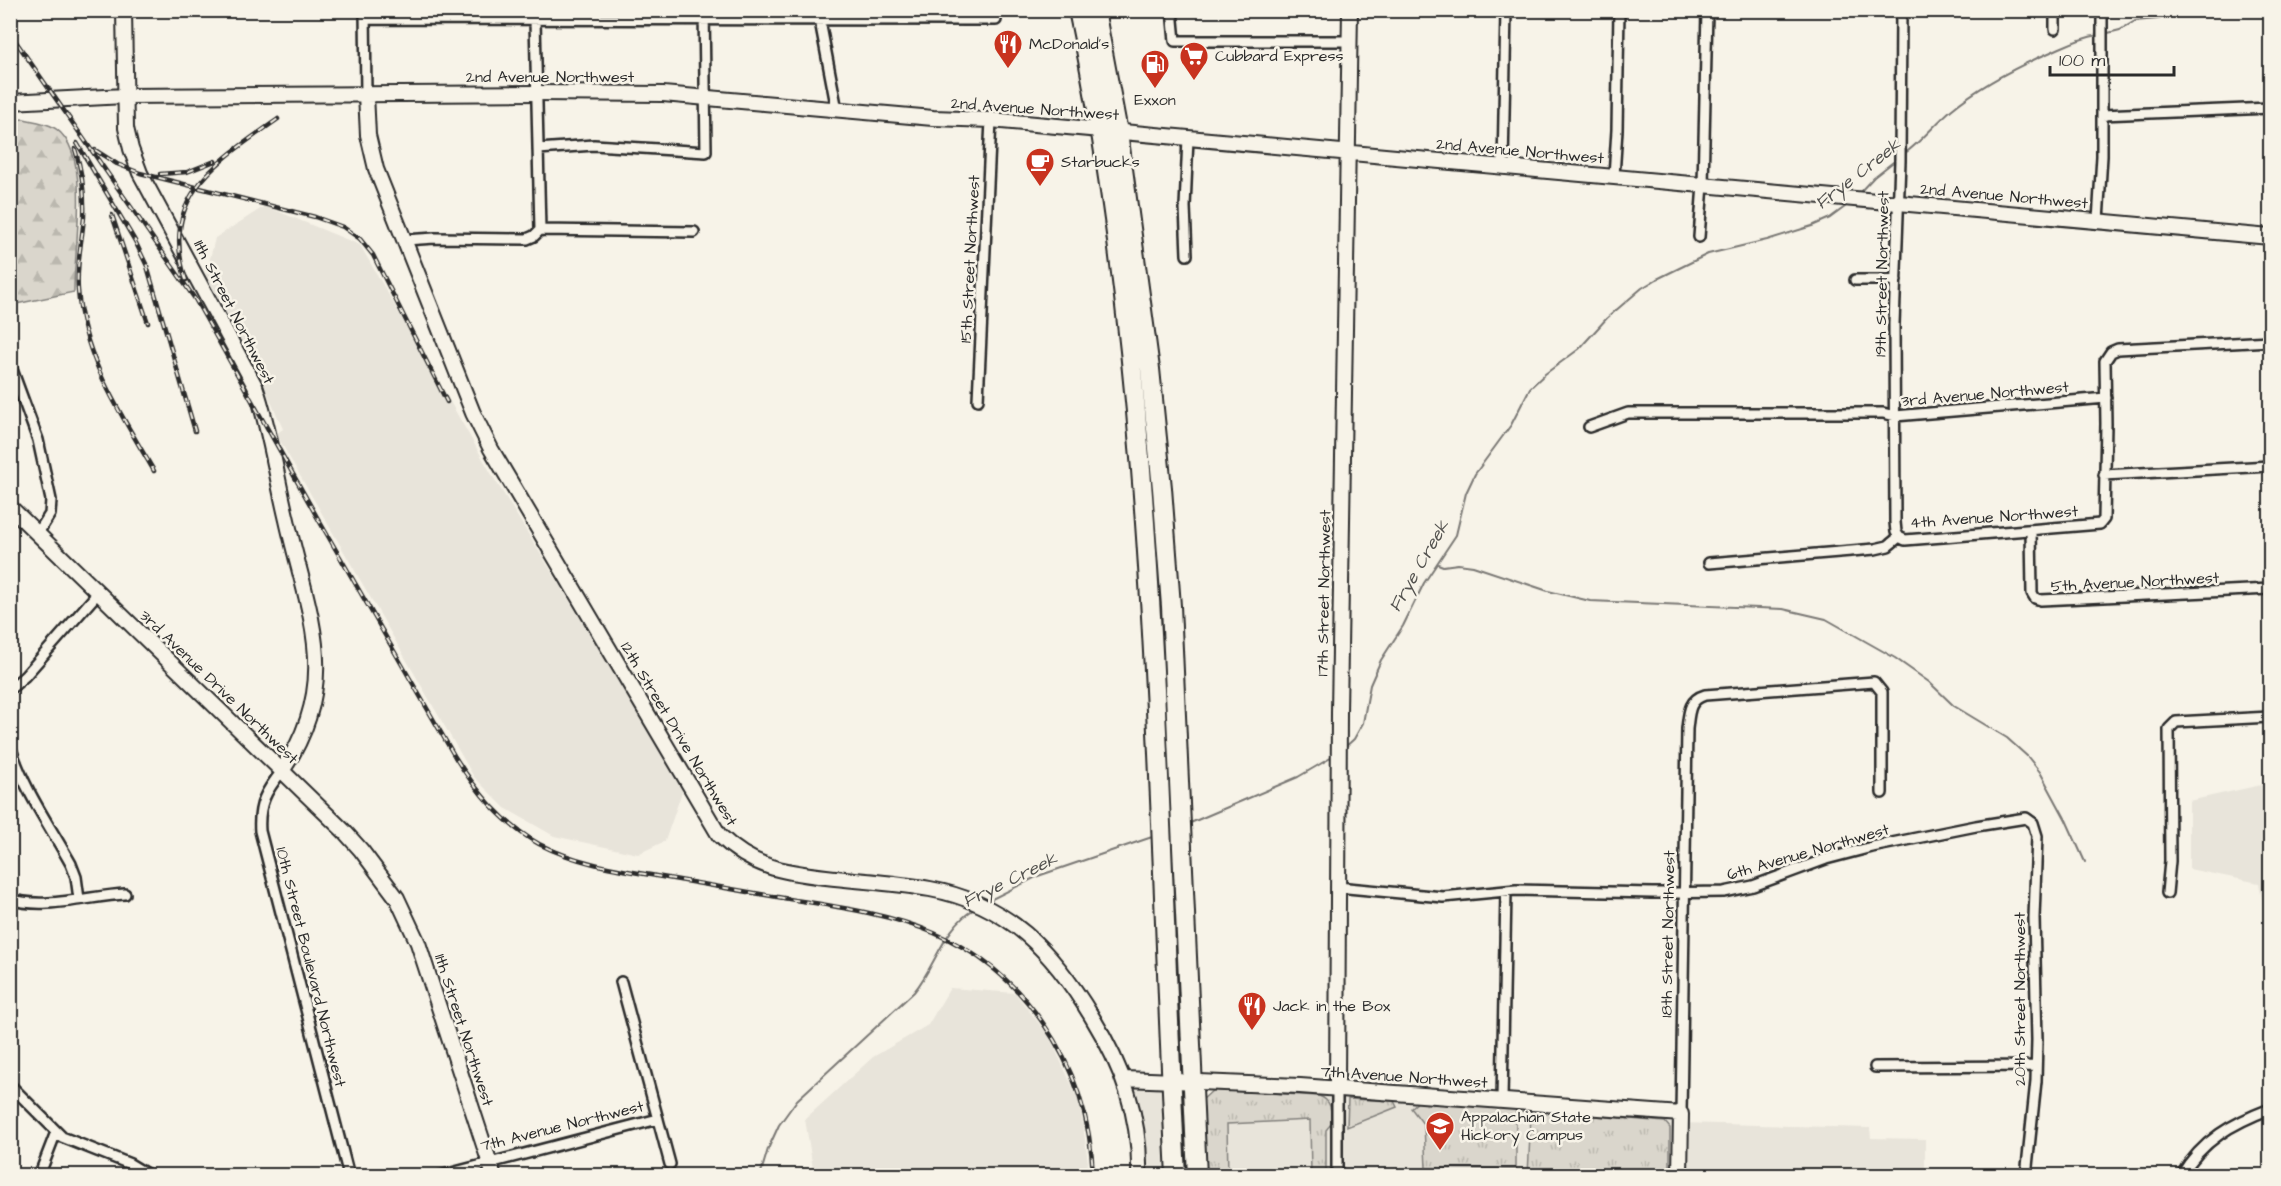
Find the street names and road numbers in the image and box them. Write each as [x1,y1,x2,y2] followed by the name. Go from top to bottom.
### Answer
[466,66,635,88] street label: 2nd Avenue Northwest
[950,92,1120,126] street label: 2nd Avenue Northwest
[1435,133,1605,169] street label: 2nd Avenue Northwest
[955,174,985,344] street label: 15th Street Northwest
[1919,178,2089,214] street label: 2nd Avenue Northwest
[1870,190,1894,357] street label: 19th Street Northwest
[188,236,280,388] street label: 11th Street Northwest
[1900,376,2070,412] street label: 3rd Avenue Northwest
[1909,500,2079,534] street label: 4th Avenue Northwest
[1312,509,1336,677] street label: 17th Street Northwest
[2050,567,2220,597] street label: 5th Avenue Northwest
[135,605,304,769] street label: 3rd Avenue Drive Northwest
[615,638,743,831] street label: 12th Street Drive Northwest
[1724,818,1892,886] street label: 6th Avenue Northwest
[270,845,352,1090] street label: 10th Street Boulevard Northwest
[1656,850,1680,1018] street label: 18th Street Northwest
[2009,911,2031,1086] street label: 20th Street Northwest
[429,951,499,1110] street label: 11th Street Northwest
[1320,1060,1489,1094] street label: 7th Avenue Northwest
[478,1095,646,1157] street label: 7th Avenue Northwest

